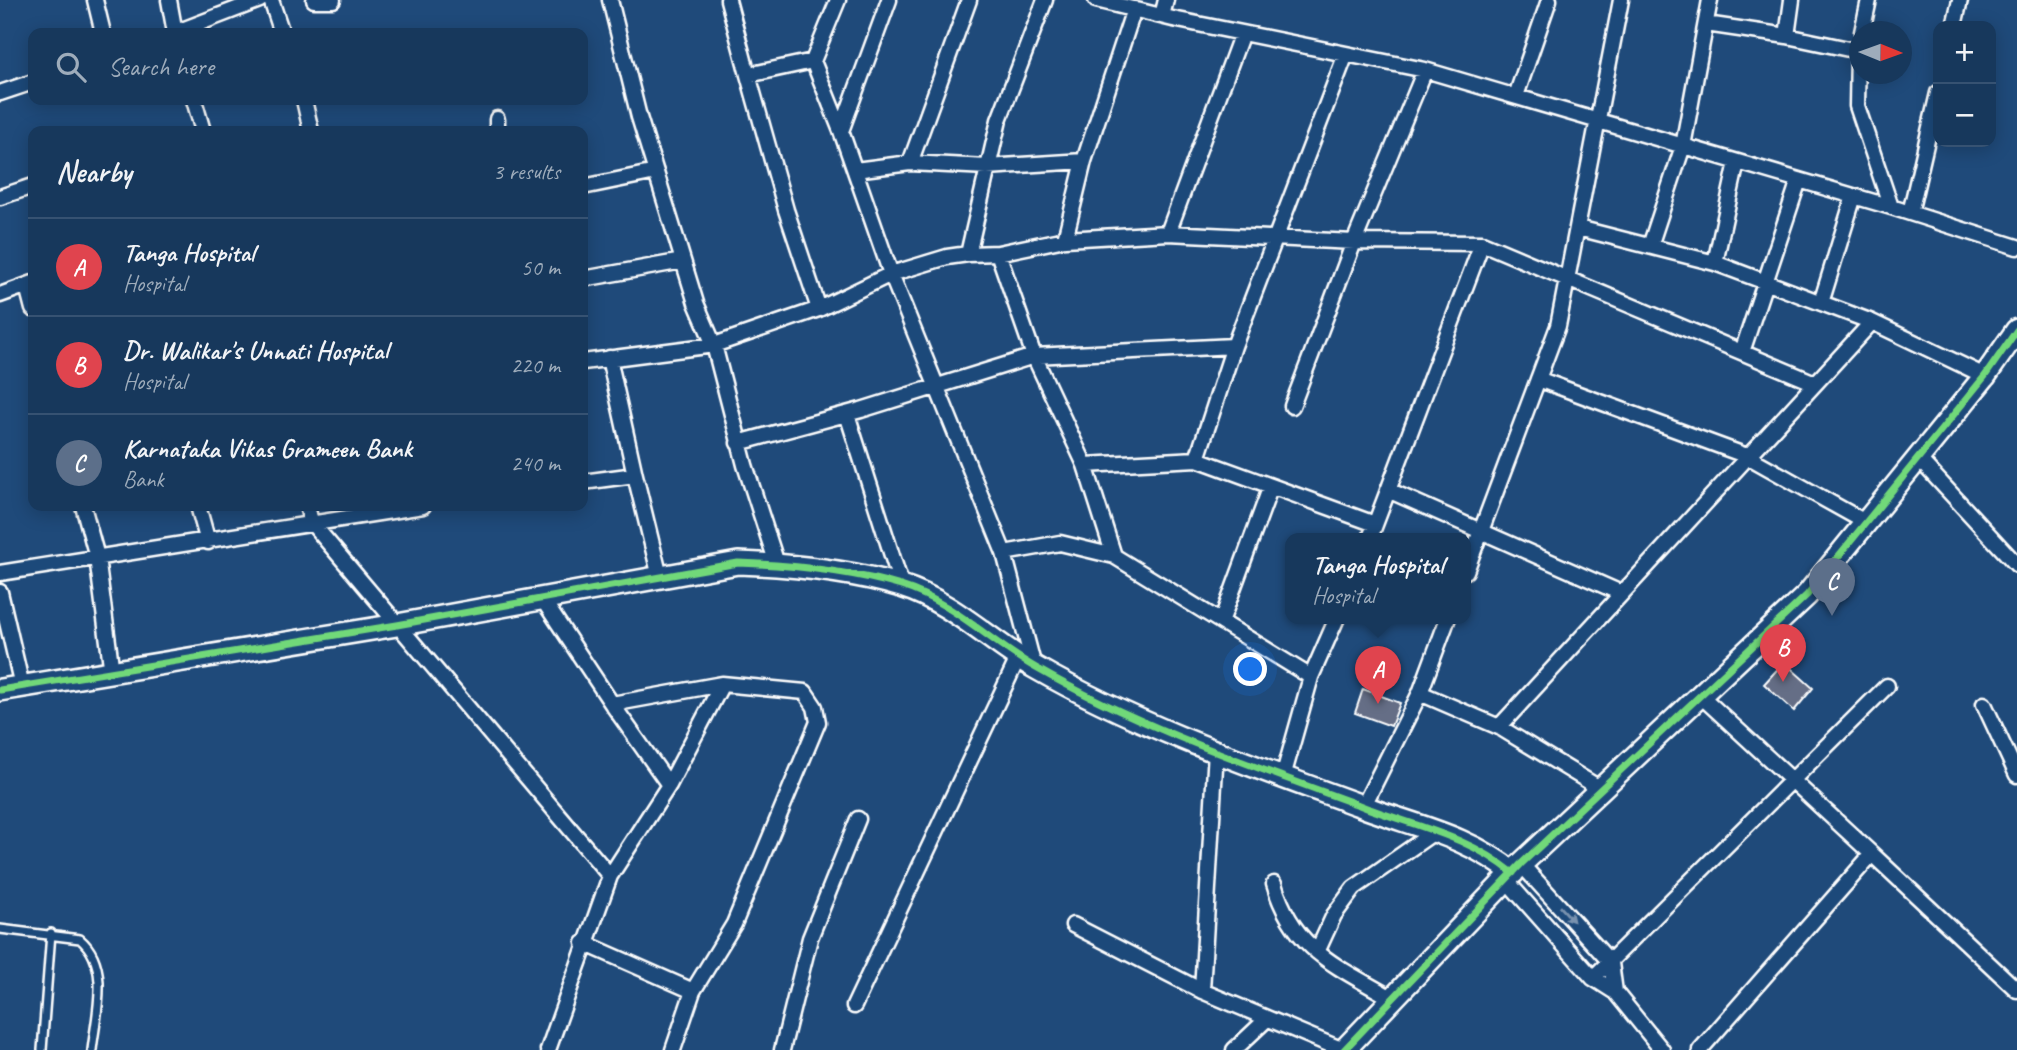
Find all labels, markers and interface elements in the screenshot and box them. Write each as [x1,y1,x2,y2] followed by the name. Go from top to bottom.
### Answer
[1849,21,1912,84] north arrow
[1933,21,1996,147] map controls
[1933,21,1996,84] button: +
[28,28,588,105] search box
[52,48,90,86] icon: search
[108,50,214,83] text: Search here
[1933,84,1996,147] button: −
[56,153,132,191] text: Nearby
[493,157,560,186] text: 3 results
[123,236,255,269] text: Tanga Hospital
[73,253,85,282] text: A
[521,253,560,282] text: 50 m
[123,269,186,298] text: Hospital
[123,334,388,367] text: Dr. Walikar's Unnati Hospital
[73,351,85,380] text: B
[511,351,560,380] text: 220 m
[123,367,186,396] text: Hospital
[123,432,412,465] text: Karnataka Vikas Grameen Bank
[74,449,84,478] text: C
[511,449,560,478] text: 240 m
[123,465,164,494] text: Bank
[1285,533,1471,624] popup
[1312,548,1444,581] text: Tanga Hospital
[1809,558,1855,616] pin: C
[1312,581,1375,610] text: Hospital
[1760,624,1806,682] pin: B
[1355,646,1401,704] pin: A
[1233,652,1267,686] your location
[1559,906,1574,923] one-way arrow

